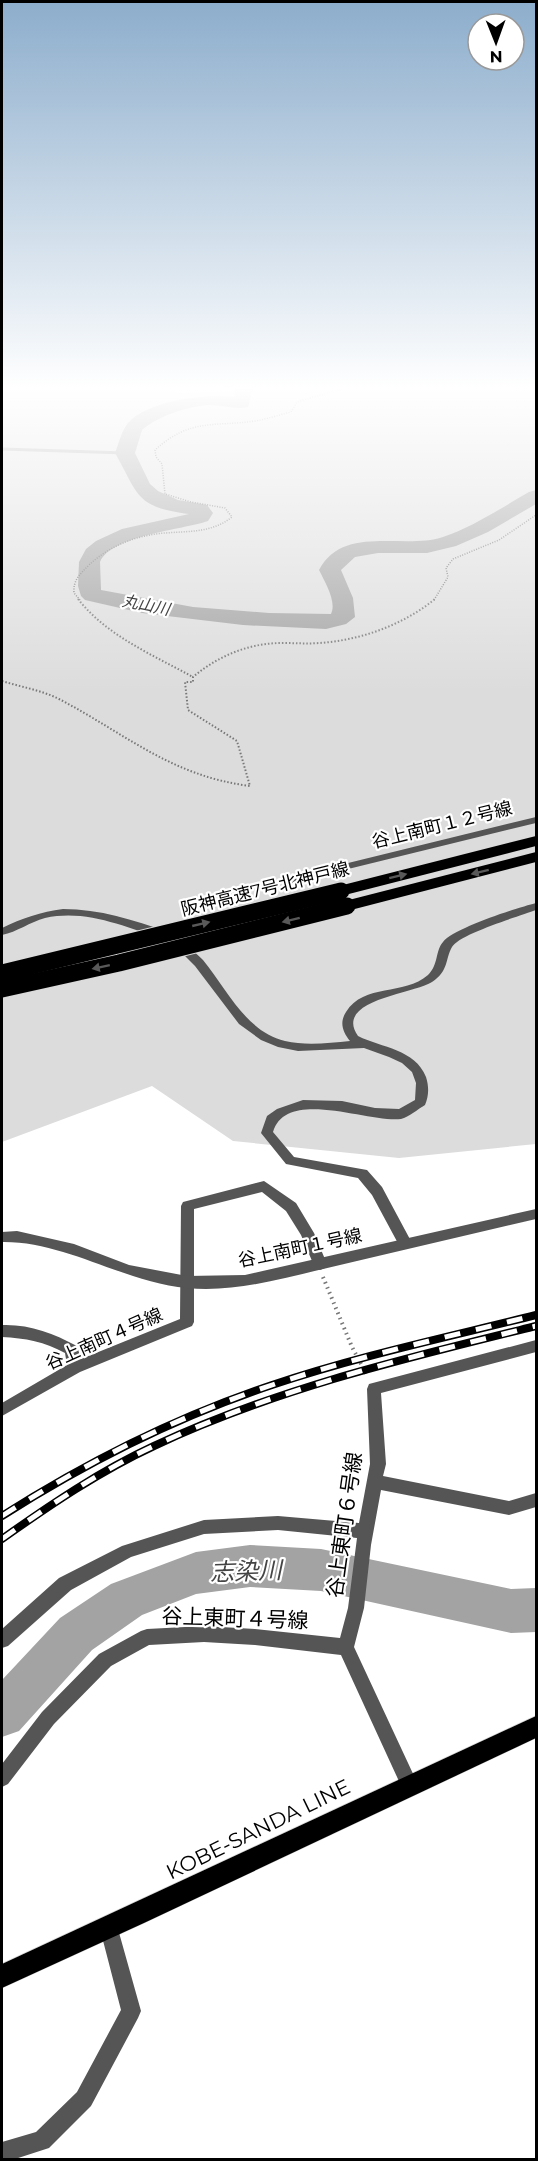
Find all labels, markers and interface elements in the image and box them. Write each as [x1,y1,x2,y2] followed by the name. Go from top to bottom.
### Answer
[466,12,526,72] north arrow
[490,47,503,66] text: N
[121,591,173,619] water label: 丸山川
[369,797,515,853] street label: 谷上南町１２号線
[179,857,351,921] street label: 阪神高速7号北神戸線
[471,867,489,877] one-way arrow
[388,871,407,881] one-way arrow
[281,915,300,925] one-way arrow
[192,919,210,929] one-way arrow
[92,962,111,972] one-way arrow
[236,1224,364,1272] street label: 谷上南町１号線
[42,1303,166,1375] street label: 谷上南町４号線
[321,1450,367,1600] street label: 谷上東町６号線
[210,1555,285,1587] water label: 志染川
[161,1603,309,1633] street label: 谷上東町４号線
[162,1774,354,1884] street label: KOBE-SANDA LINE

